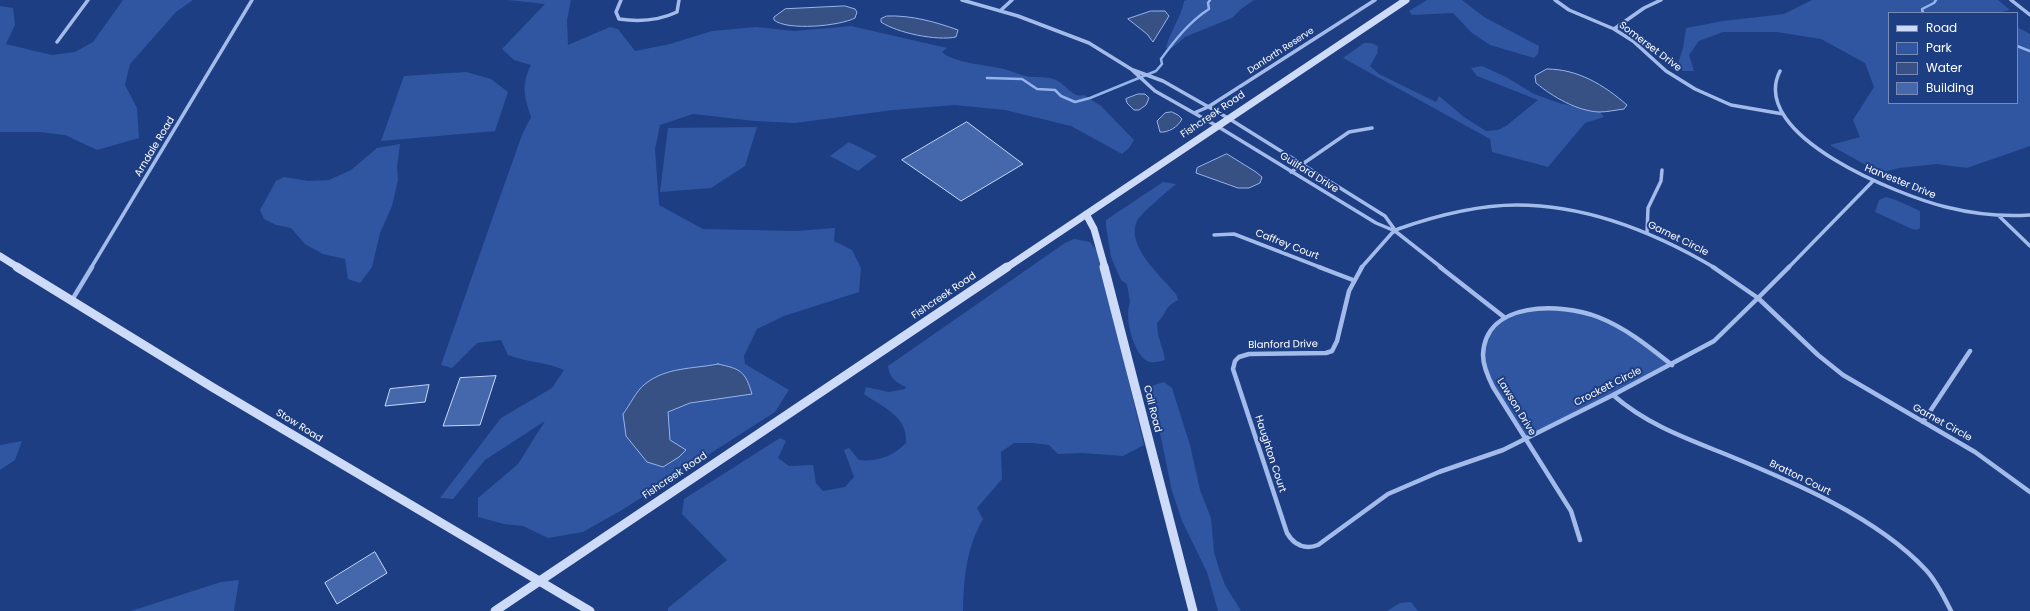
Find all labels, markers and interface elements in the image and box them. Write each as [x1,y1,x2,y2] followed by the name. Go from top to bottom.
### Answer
[1888,12,2018,104] legend
[1926,19,1957,36] text: Road
[1616,20,1684,74] street label: Somerset Drive
[1246,25,1316,77] street label: Danforth Reserve
[1926,39,1952,56] text: Park
[1926,59,1962,76] text: Water
[1926,79,1974,96] text: Building
[1178,89,1248,141] street label: Fishcreek Road
[132,115,178,179] street label: Arndale Road
[1277,150,1341,196] street label: Guilford Drive
[1863,162,1937,202] street label: Harvester Drive
[1646,219,1710,259] street label: Garnet Circle
[1253,227,1321,263] street label: Caffrey Court
[909,270,979,322] street label: Fishcreek Road
[1248,338,1318,352] street label: Blanford Drive
[1572,365,1644,409] street label: Crockett Circle
[1494,376,1538,438] street label: Lawson Drive
[1140,384,1164,434] street label: Call Road
[1910,402,1974,444] street label: Garnet Circle
[273,407,325,445] street label: Stow Road
[1252,414,1288,494] street label: Haughton Court
[640,450,710,502] street label: Fishcreek Road
[1767,458,1833,498] street label: Bratton Court

